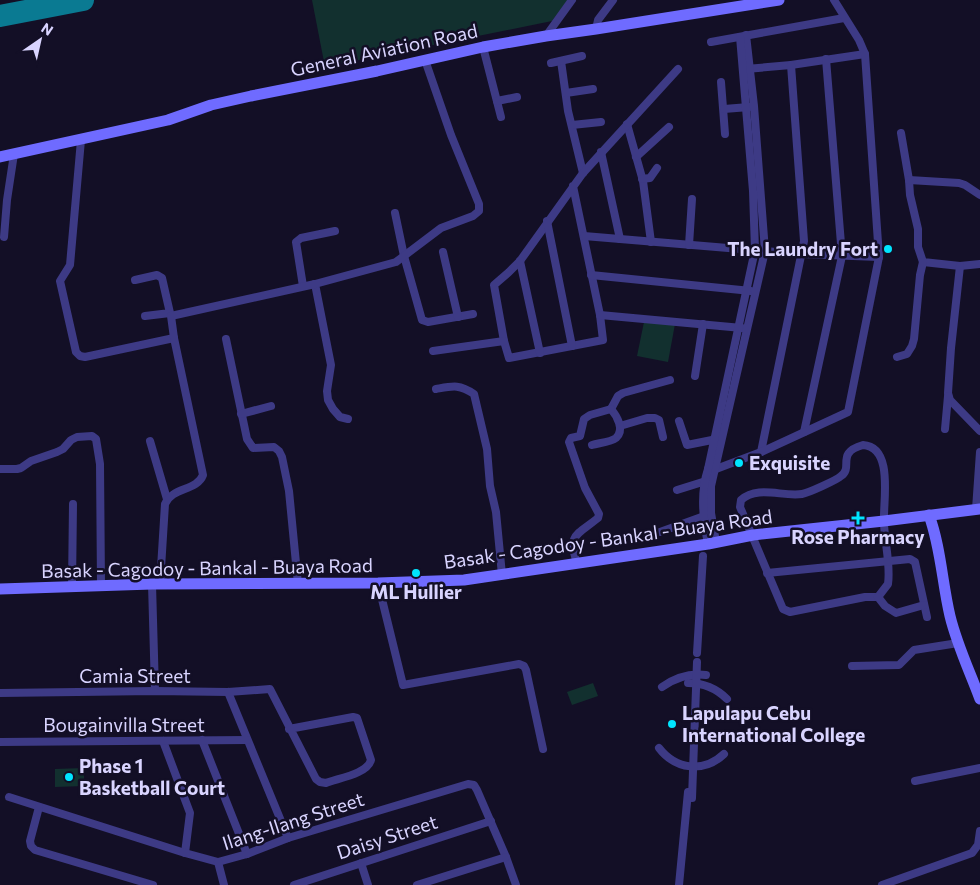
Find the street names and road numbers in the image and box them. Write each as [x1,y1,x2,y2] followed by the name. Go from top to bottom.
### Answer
[288,18,479,81] street label: General Aviation Road
[442,504,774,573] street label: Basak - Cagodoy - Bankal - Buaya Road
[41,553,373,582] street label: Basak - Cagodoy - Bankal - Buaya Road
[79,664,191,687] street label: Camia Street
[43,713,205,736] street label: Bougainvilla Street
[219,787,367,854] street label: Ilang-Ilang Street
[334,809,440,864] street label: Daisy Street

